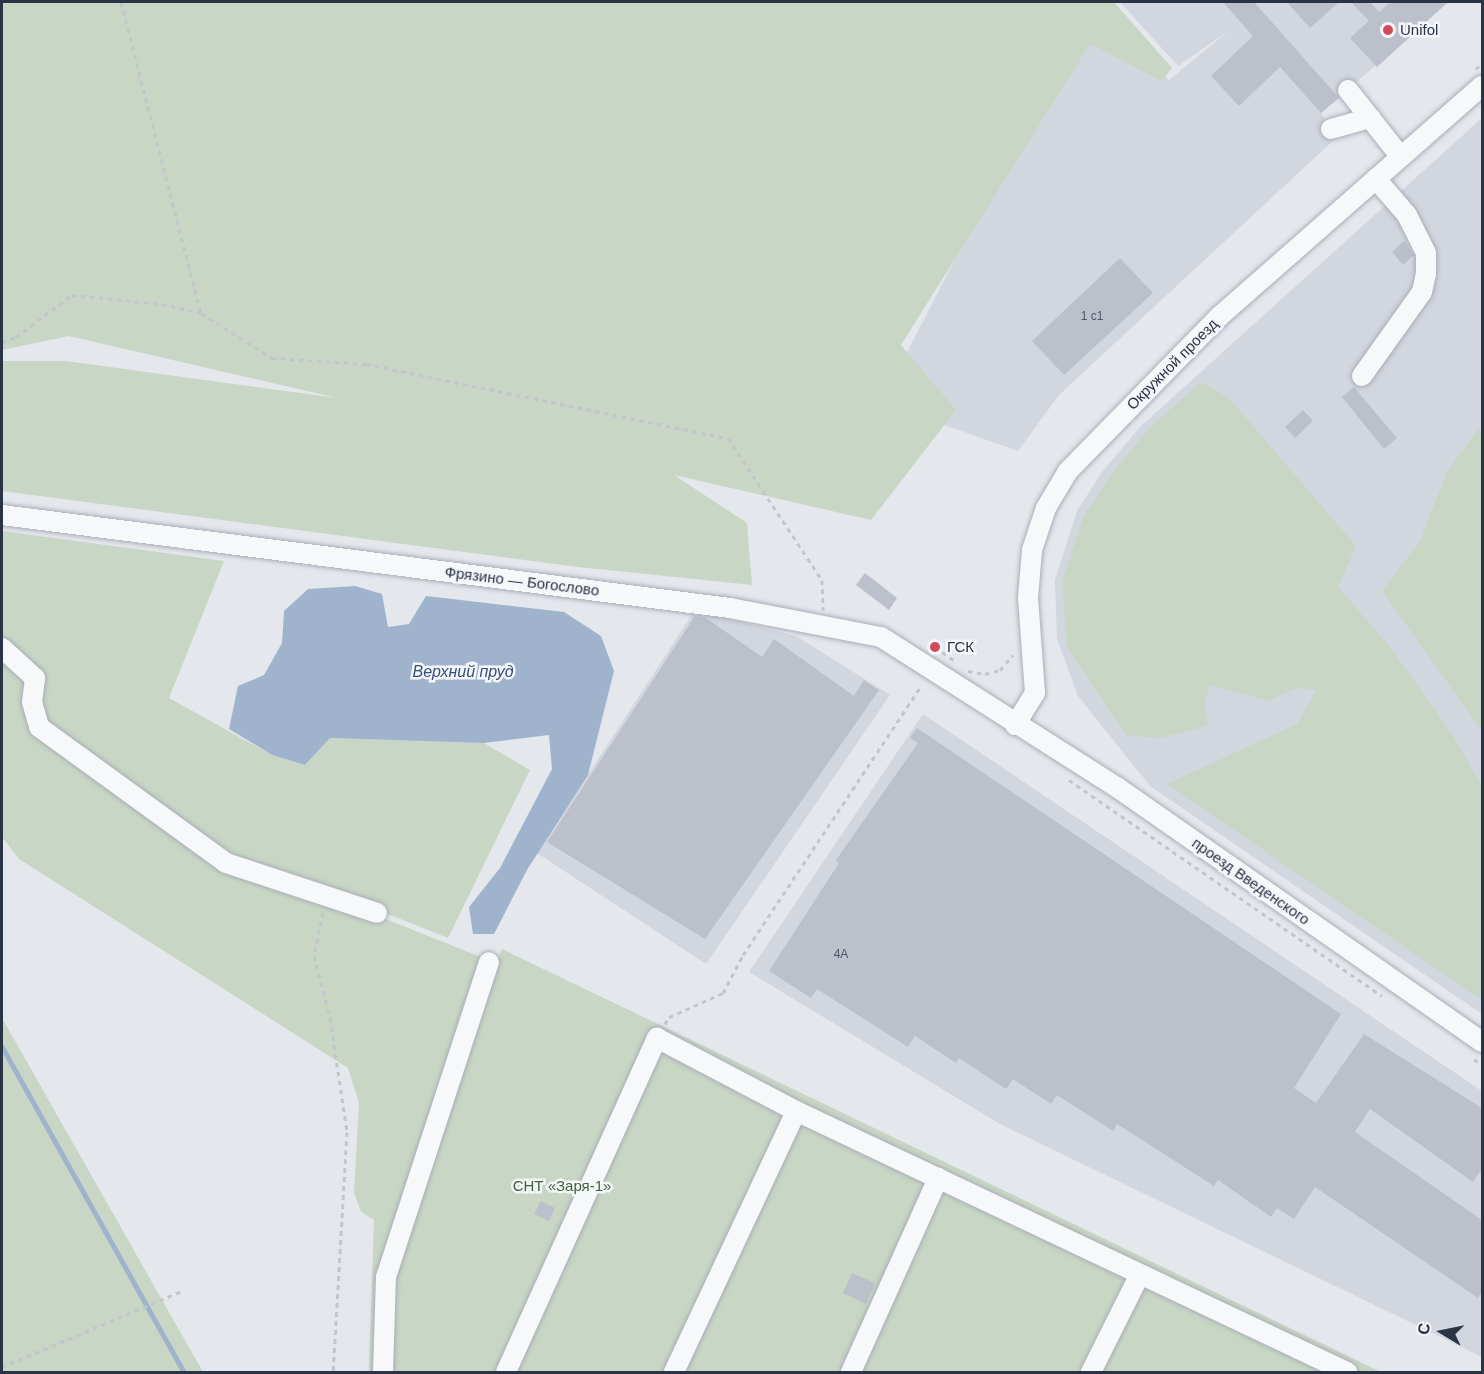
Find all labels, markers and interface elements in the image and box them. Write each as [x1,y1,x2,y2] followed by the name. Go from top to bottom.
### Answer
[1400,21,1438,39] place label: Unifol
[1381,23,1395,37] marker: Unifol
[1081,310,1103,324] house number: 1 с1
[1123,315,1221,413] street label: Окружной проезд
[444,563,600,599] street label: Фрязино — Богослово
[947,638,974,656] place label: ГСК
[928,640,942,654] marker: ГСК
[412,662,514,682] water label: Верхний пруд
[1189,834,1313,928] street label: проезд Введенского
[834,948,848,962] house number: 4А
[513,1177,611,1195] park label: СНТ «Заря-1»
[1412,1302,1472,1362] north arrow
[1414,1322,1433,1336] text: С

